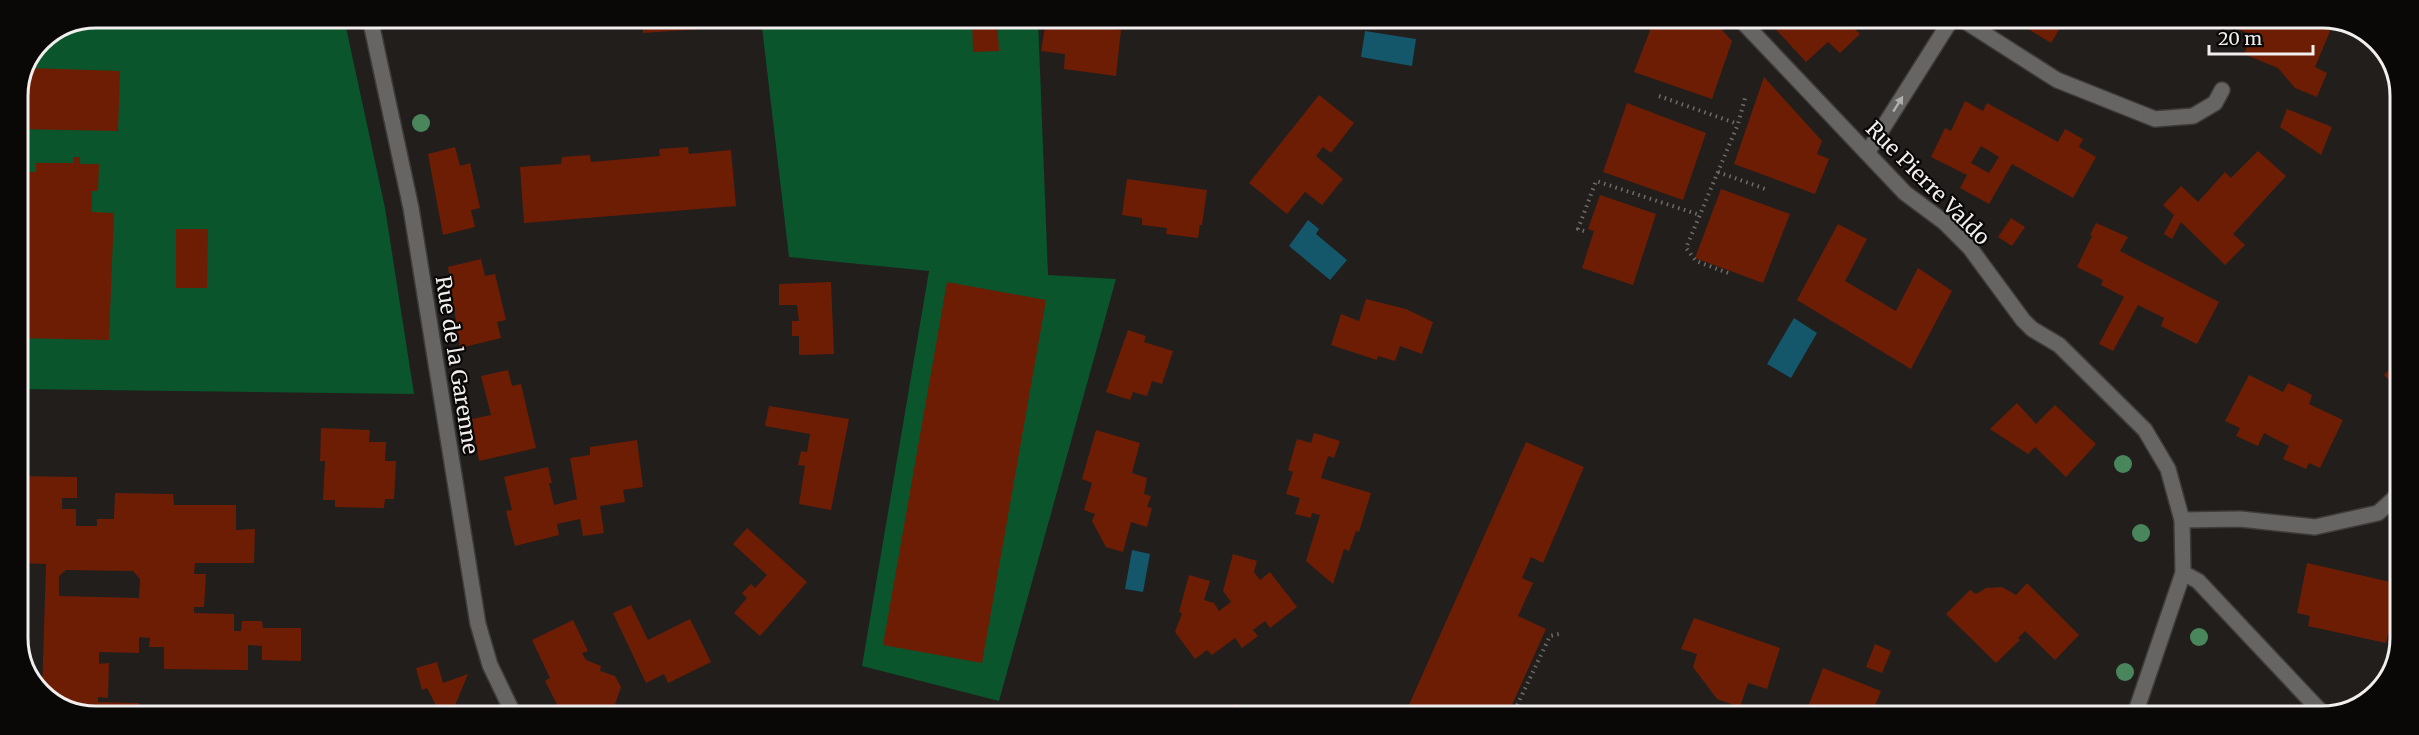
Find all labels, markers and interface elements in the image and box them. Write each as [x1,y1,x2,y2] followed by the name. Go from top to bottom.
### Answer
[2209,18,2312,56] scale bar
[2218,27,2262,50] text: 20 m
[1893,95,1904,112] one-way arrow
[1860,115,1996,251] street label: Rue Pierre Valdo
[430,274,484,456] street label: Rue de la Garenne

